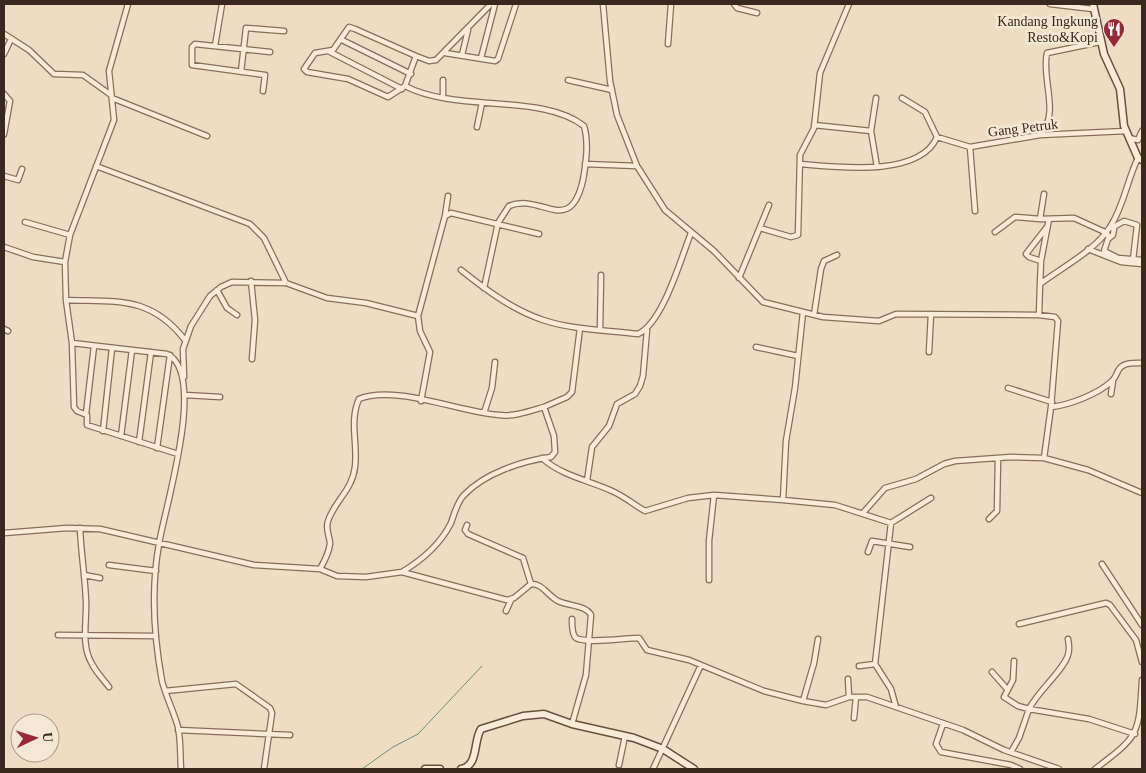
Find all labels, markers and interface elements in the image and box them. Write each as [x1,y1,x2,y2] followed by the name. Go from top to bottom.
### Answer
[997,14,1098,45] place label: Kandang Ingkung Resto&Kopi
[1102,17,1126,48] restaurant icon: Kandang Ingkung Resto&Kopi
[987,116,1059,140] street label: Gang Petruk
[10,713,60,763] north arrow
[40,732,55,743] text: U

